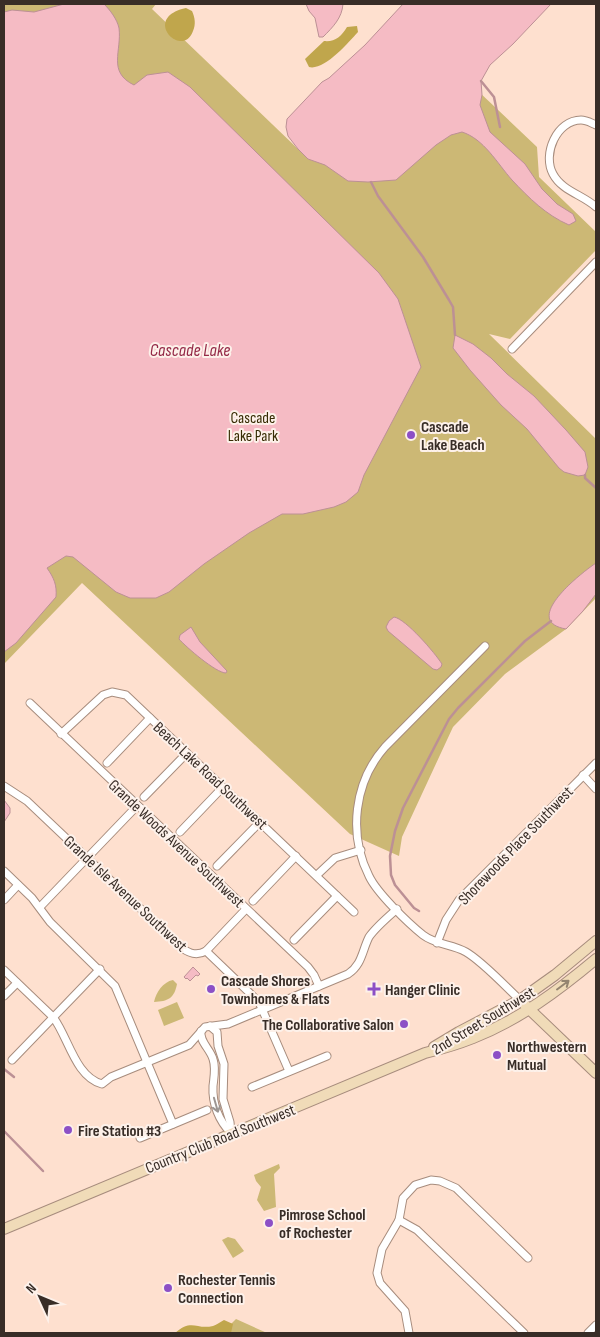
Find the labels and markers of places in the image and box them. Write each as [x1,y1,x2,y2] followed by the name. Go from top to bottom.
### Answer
[421,418,485,455] place label: Cascade Lake Beach
[405,429,417,441] marker: Cascade Lake Beach
[221,972,330,1009] place label: Cascade Shores Townhomes & Flats
[385,981,460,1000] place label: Hanger Clinic
[367,982,381,996] marker: Hanger Clinic
[205,983,217,995] marker: Cascade Shores Townhomes & Flats
[262,1016,394,1035] place label: The Collaborative Salon
[398,1018,410,1030] marker: The Collaborative Salon
[507,1038,587,1075] place label: Northwestern Mutual
[491,1049,503,1061] marker: Northwestern Mutual
[78,1122,161,1141] place label: Fire Station #3
[62,1124,74,1136] marker: Fire Station #3
[279,1206,366,1243] place label: Pimrose School of Rochester
[263,1217,275,1229] marker: Pimrose School of Rochester
[178,1271,275,1308] place label: Rochester Tennis Connection
[162,1282,174,1294] marker: Rochester Tennis Connection

